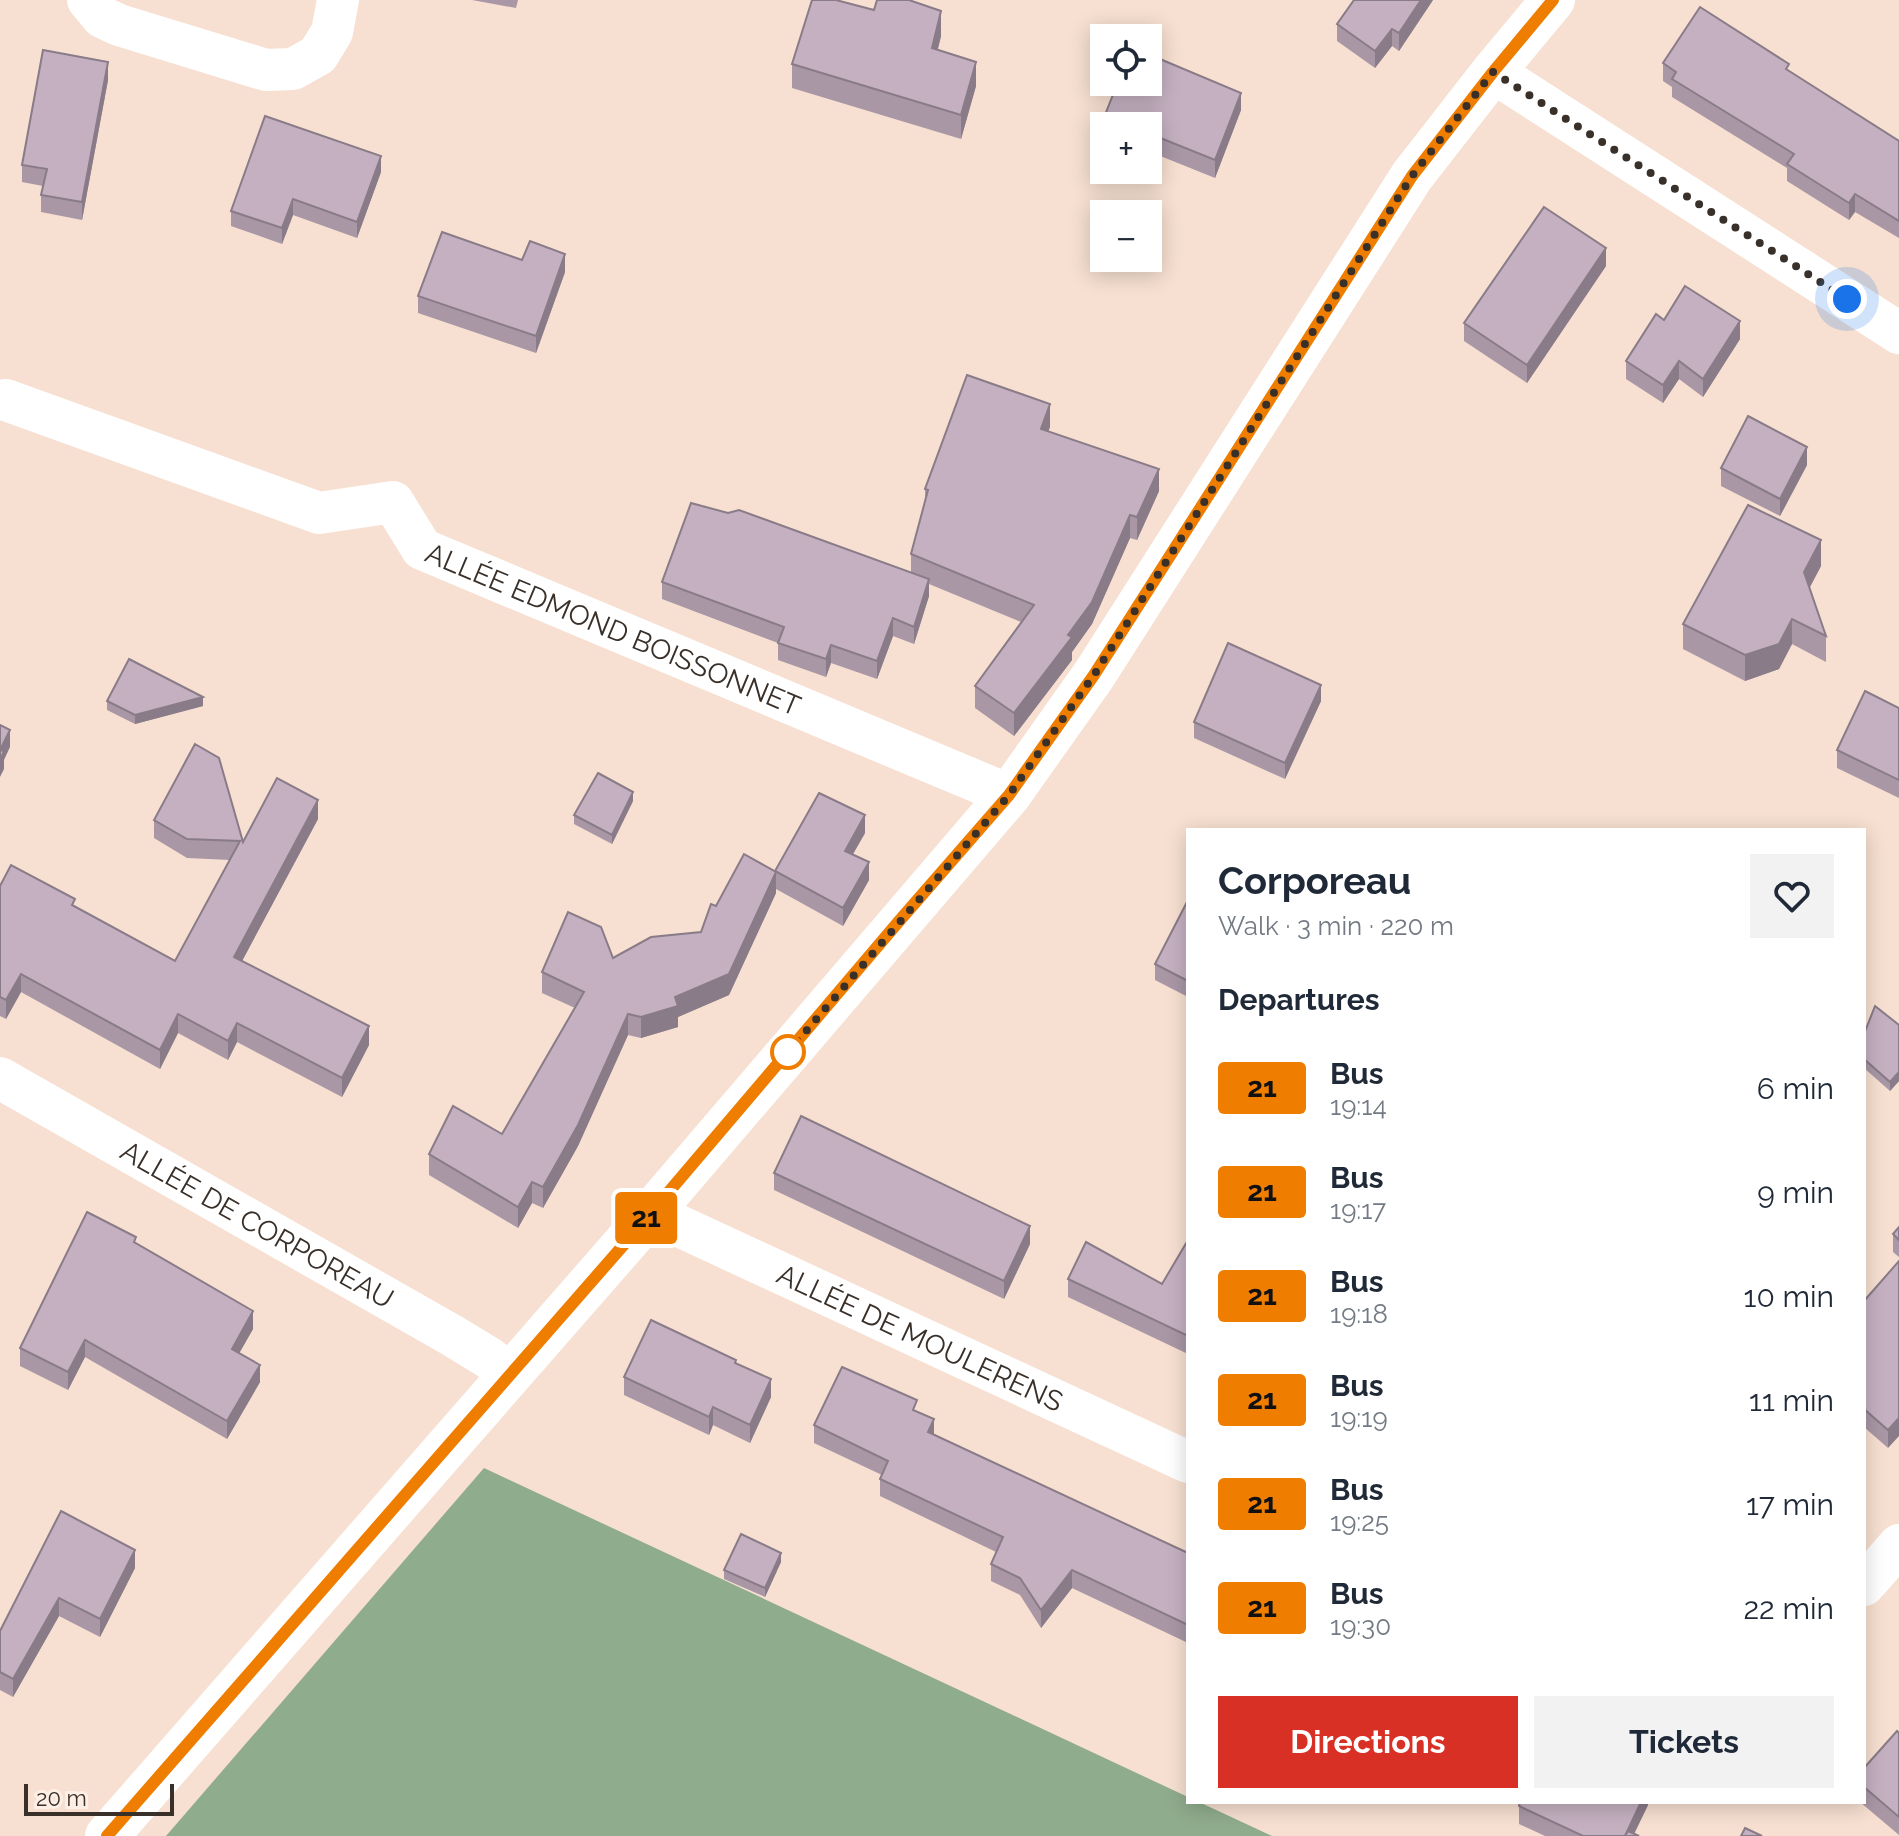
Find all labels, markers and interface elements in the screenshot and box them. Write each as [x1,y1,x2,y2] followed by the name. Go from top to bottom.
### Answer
[1090,24,1162,272] map controls
[1090,24,1162,96] button: locate
[1090,112,1162,184] button: +
[1090,200,1162,272] button: −
[1827,279,1867,319] your location
[420,536,805,723] street label: ALLÉE EDMOND BOISSONNET
[1750,854,1834,938] button: heart
[1218,858,1411,903] text: Corporeau
[1218,911,1454,941] text: Walk · 3 min · 220 m
[1218,982,1380,1017] text: Departures
[771,1035,805,1069] unlabelled marker
[1330,1056,1384,1091] text: Bus
[1247,1071,1277,1104] text: 21
[1757,1071,1834,1106] text: 6 min
[1330,1091,1387,1121] text: 19:14
[115,1134,399,1316] street label: ALLÉE DE CORPOREAU
[1330,1160,1384,1195] text: Bus
[1247,1175,1277,1208] text: 21
[1757,1175,1834,1210] text: 9 min
[610,1192,682,1244] line badge: 21
[1330,1195,1386,1225] text: 19:17
[631,1201,661,1234] text: 21
[772,1258,1068,1419] street label: ALLÉE DE MOULERENS
[1330,1264,1384,1299] text: Bus
[1247,1279,1277,1312] text: 21
[1744,1279,1834,1314] text: 10 min
[1330,1299,1388,1329] text: 19:18
[1330,1368,1384,1403] text: Bus
[1247,1383,1277,1416] text: 21
[1749,1383,1834,1418] text: 11 min
[1330,1403,1388,1433] text: 19:19
[1330,1472,1384,1507] text: Bus
[1247,1487,1277,1520] text: 21
[1746,1487,1834,1522] text: 17 min
[1330,1507,1389,1537] text: 19:25
[1330,1576,1384,1611] text: Bus
[1247,1591,1277,1624] text: 21
[1743,1591,1834,1626] text: 22 min
[1330,1611,1391,1641] text: 19:30
[1218,1696,1518,1788] button: Directions
[1534,1696,1834,1788] button: Tickets
[24,1780,174,1816] scale bar
[36,1785,87,1811] text: 20 m

